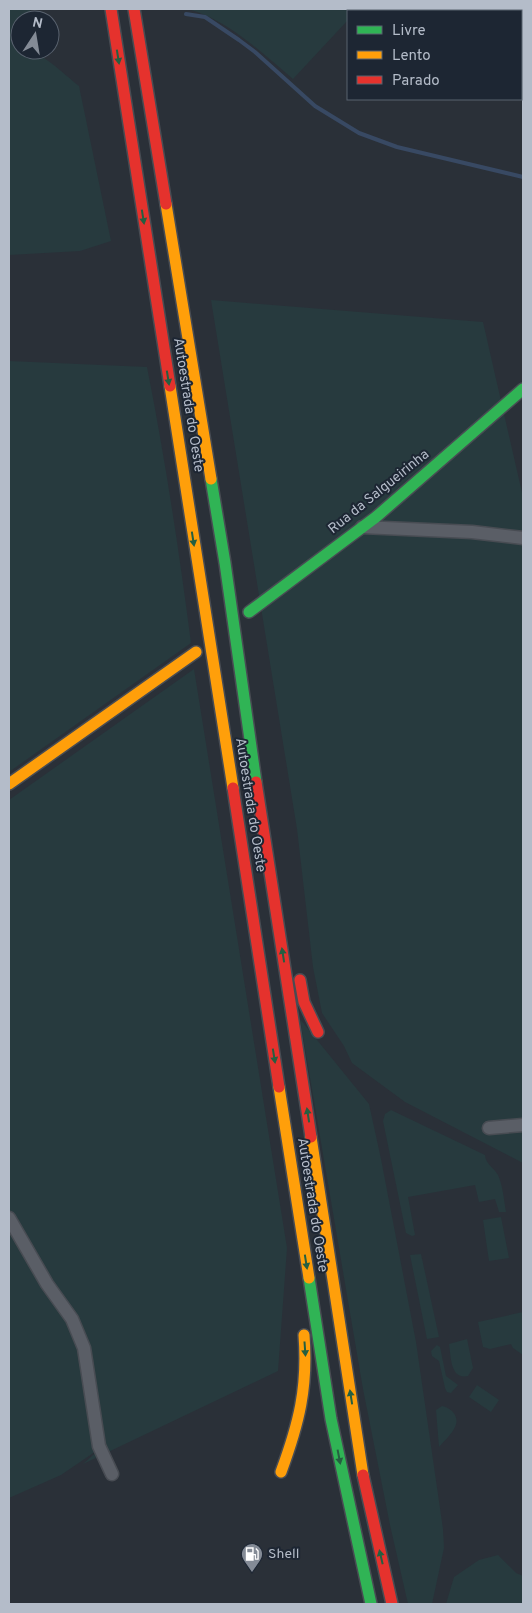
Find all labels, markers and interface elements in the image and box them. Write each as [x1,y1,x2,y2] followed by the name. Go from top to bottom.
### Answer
[10,10,60,60] north arrow
[347,10,522,100] legend
[31,14,44,33] text: N
[392,22,426,41] text: Livre
[392,47,431,66] text: Lento
[115,49,123,65] one-way arrow
[392,72,440,91] text: Parado
[140,210,148,226] one-way arrow
[169,337,207,473] street label: Autoestrada do Oeste
[165,370,173,386] one-way arrow
[325,446,433,538] street label: Rua da Salgueirinha
[190,531,198,547] one-way arrow
[231,737,269,873] street label: Autoestrada do Oeste
[278,947,286,963] one-way arrow
[270,1049,278,1065] one-way arrow
[303,1107,311,1123] one-way arrow
[293,1137,331,1273] street label: Autoestrada do Oeste
[302,1254,310,1270] one-way arrow
[301,1341,309,1357] one-way arrow
[347,1389,355,1405] one-way arrow
[335,1449,343,1465] one-way arrow
[240,1542,264,1573] fuel station icon: Shell
[268,1546,299,1563] place label: Shell
[377,1548,385,1564] one-way arrow

